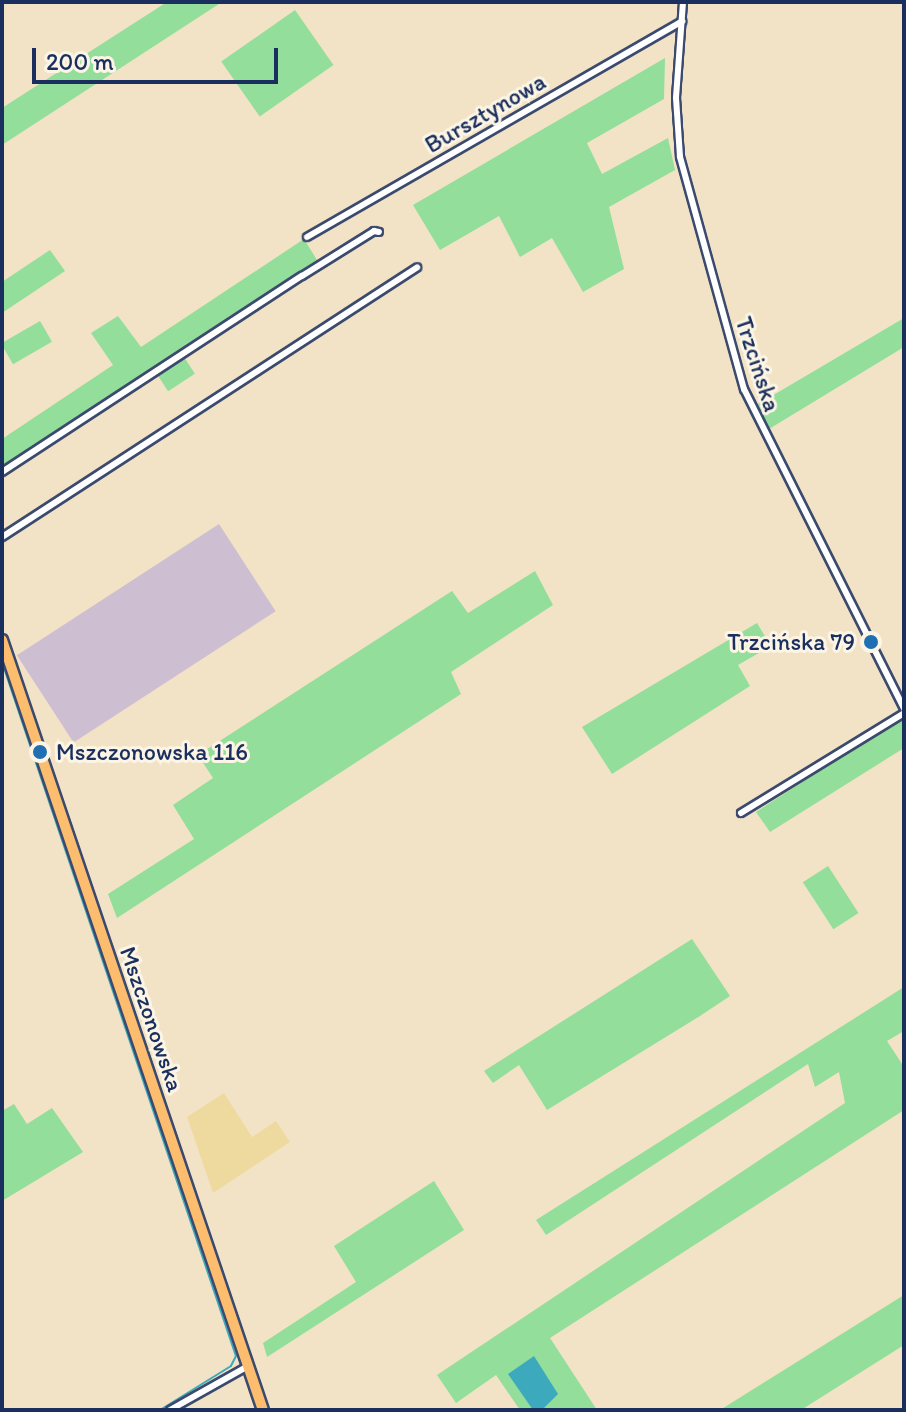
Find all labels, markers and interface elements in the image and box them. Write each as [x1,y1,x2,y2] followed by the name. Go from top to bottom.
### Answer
[36,32,282,82] scale bar
[46,47,114,76] text: 200 m
[420,67,550,159] street label: Bursztynowa
[729,313,787,415] street label: Trzcińska
[727,628,855,656] place label: Trzcińska 79
[862,633,880,651] marker: Trzcińska 79
[56,738,248,766] place label: Mszczonowska 116
[31,743,49,761] marker: Mszczonowska 116
[114,943,190,1095] street label: Mszczonowska

